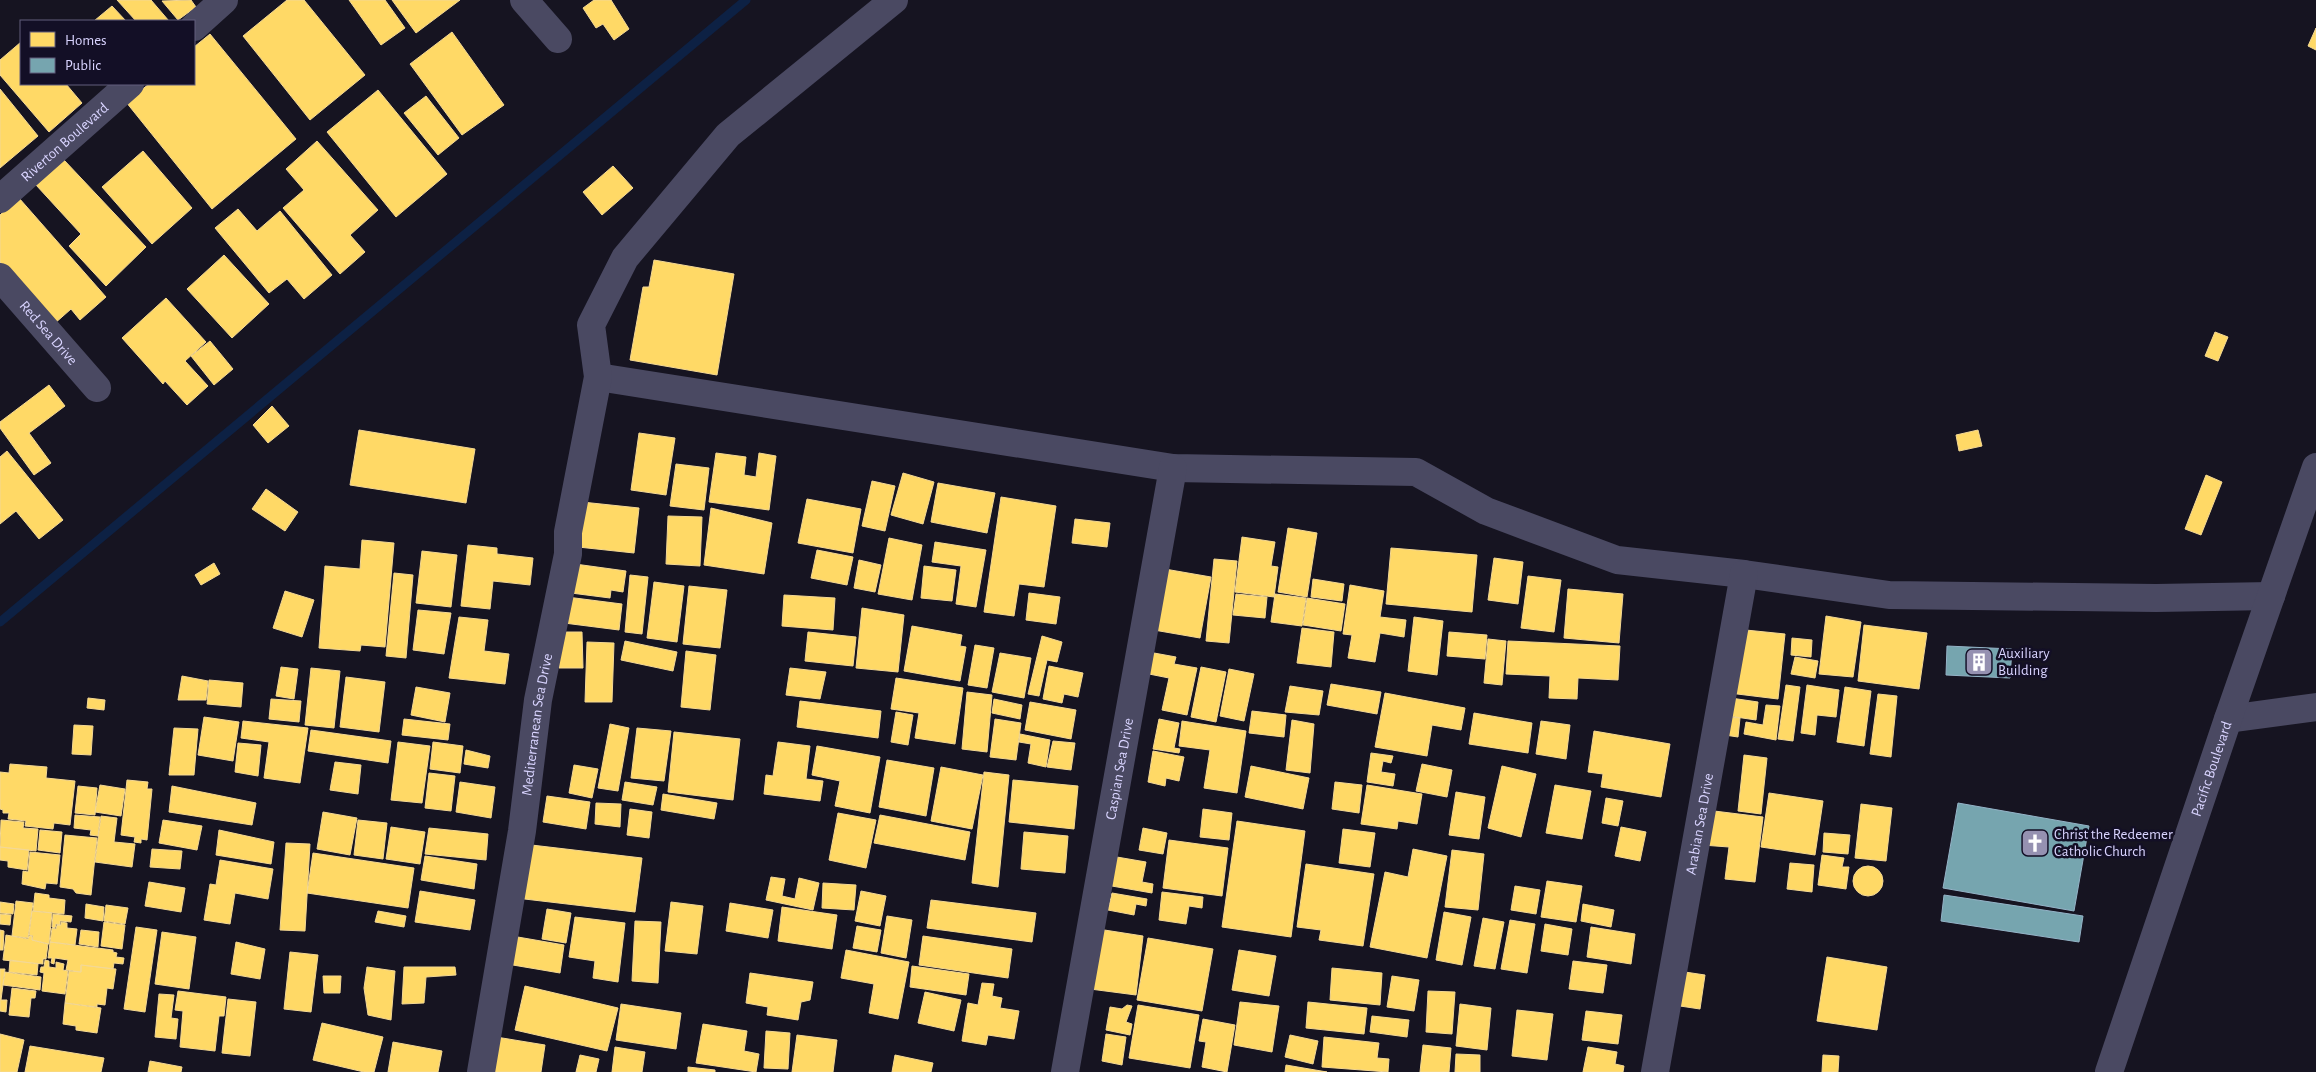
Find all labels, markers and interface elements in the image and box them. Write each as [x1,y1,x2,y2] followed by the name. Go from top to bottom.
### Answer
[20,20,195,85] legend
[65,33,107,48] text: Homes
[65,58,101,73] text: Public
[18,100,111,185] street label: Riverton Boulevard
[17,298,80,368] street label: Red Sea Drive
[1998,646,2050,678] place label: Auxiliary Building
[1964,647,1994,677] building icon: Auxiliary Building
[519,652,555,797] street label: Mediterranean Sea Drive
[1103,717,1136,821] street label: Caspian Sea Drive
[2189,719,2235,818] street label: Pacific Boulevard
[1683,772,1716,876] street label: Arabian Sea Drive
[2054,827,2173,859] place label: Christ the Redeemer Catholic Church
[2020,828,2050,858] church icon: Christ the Redeemer Catholic Church

